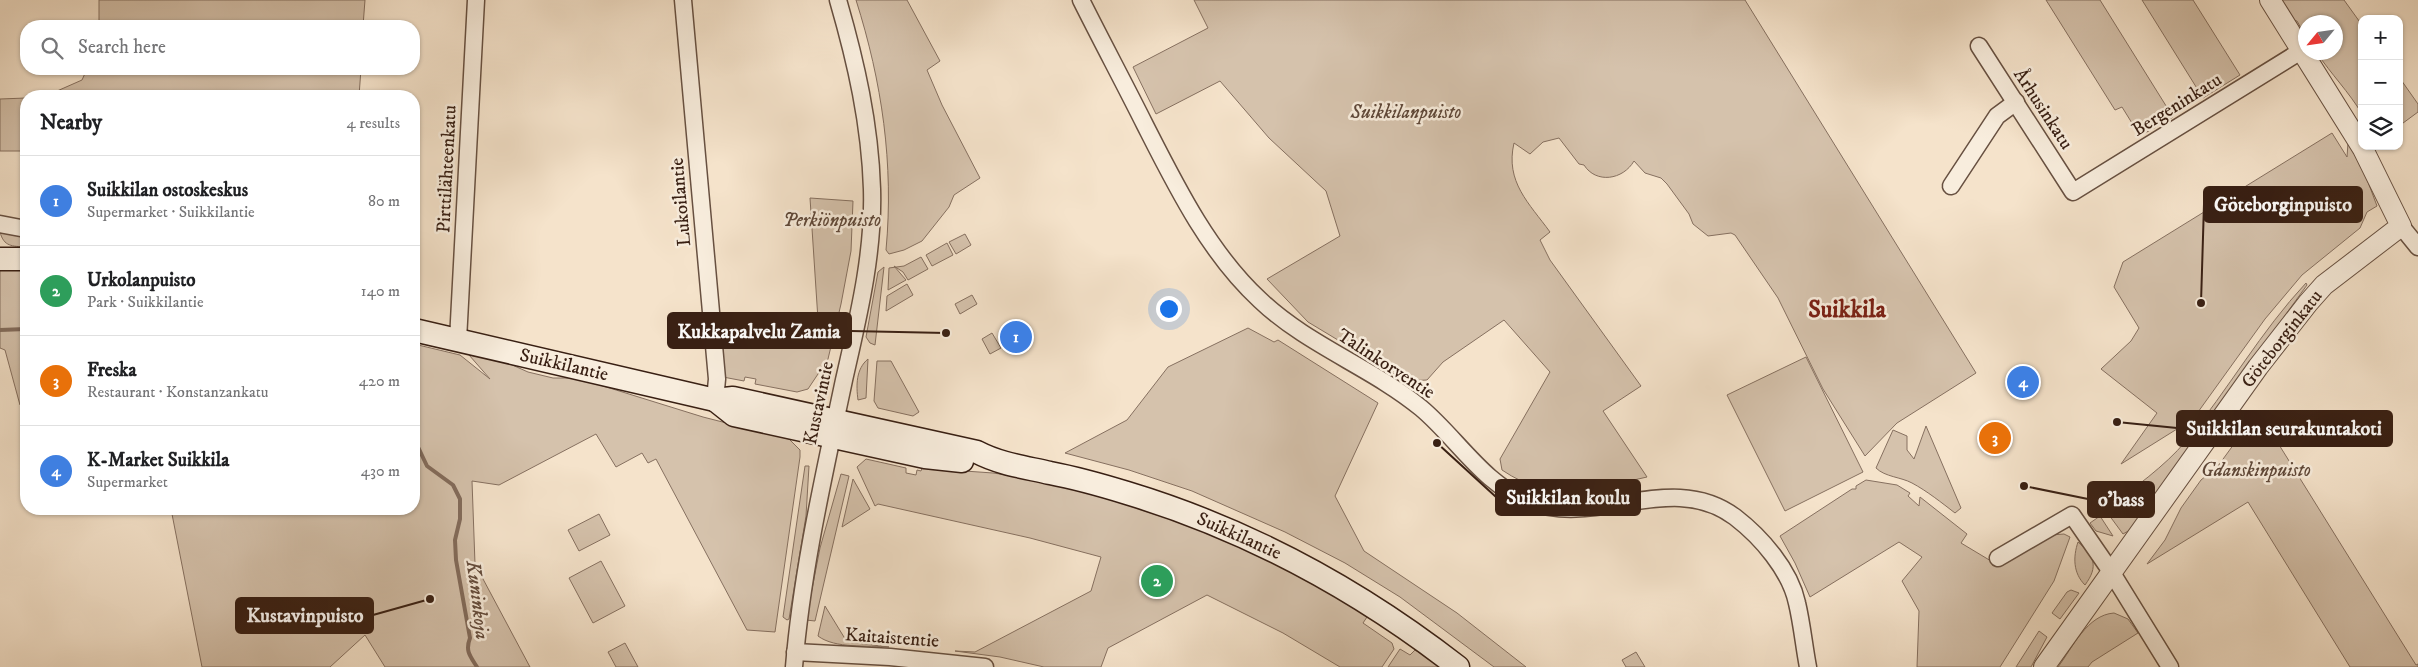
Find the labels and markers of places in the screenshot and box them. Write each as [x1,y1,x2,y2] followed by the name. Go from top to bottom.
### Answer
[2204,187,2362,222] callout: Göteborginpuisto
[668,313,851,348] callout: Kukkapalvelu Zamia
[1000,318,1032,356] pin: 1
[2007,363,2039,401] pin: 4
[2177,411,2392,446] callout: Suikkilan seurakuntakoti
[1979,419,2011,457] pin: 3
[1496,480,1640,515] callout: Suikkilan koulu
[2088,482,2154,517] callout: o'bass
[1141,562,1173,600] pin: 2
[236,598,373,633] callout: Kustavinpuisto

